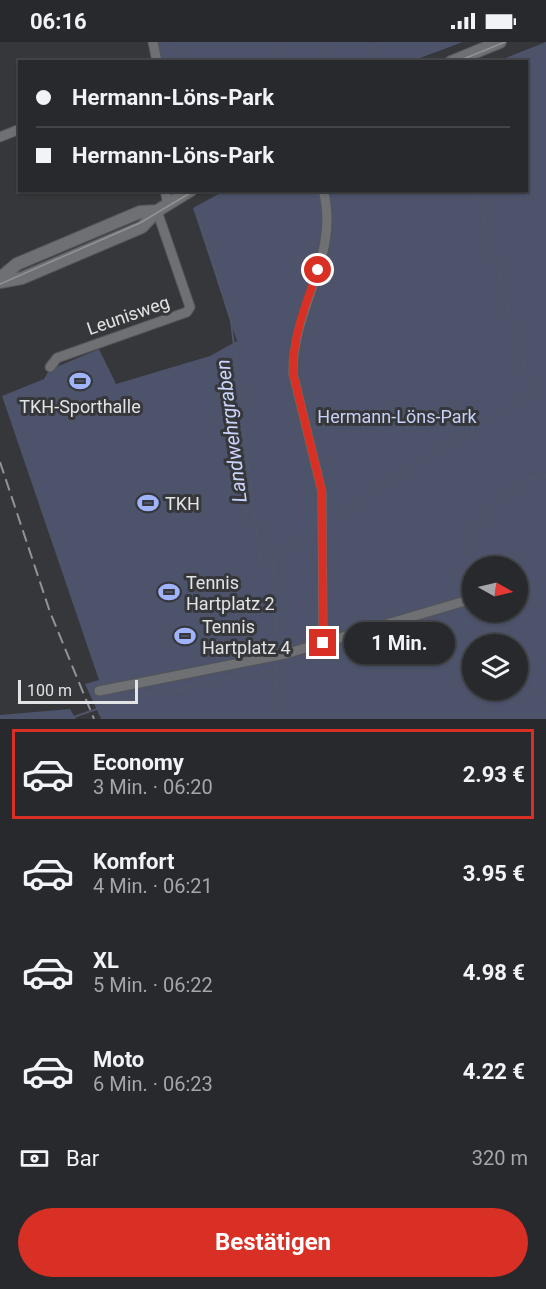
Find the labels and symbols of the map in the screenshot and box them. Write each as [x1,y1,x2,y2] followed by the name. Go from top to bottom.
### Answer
[304,256,331,283] route start
[84,291,172,339] street label: Leunisweg
[210,358,252,504] water label: Landwehrgraben
[68,369,92,393] sports icon: TKH-Sporthalle
[19,396,141,417] place label: TKH-Sporthalle
[317,406,478,427] park label: Hermann-Löns-Park
[136,491,160,515] sports icon: TKH
[165,493,200,514] place label: TKH
[462,556,528,622] north arrow
[186,572,275,614] place label: Tennis Hartplatz 2
[157,580,181,604] sports icon: Tennis Hartplatz 2
[202,616,291,658] place label: Tennis Hartplatz 4
[344,622,455,664] callout: 1 Min.
[173,624,197,648] sports icon: Tennis Hartplatz 4
[309,629,336,656] route end
[18,677,138,704] scale bar

